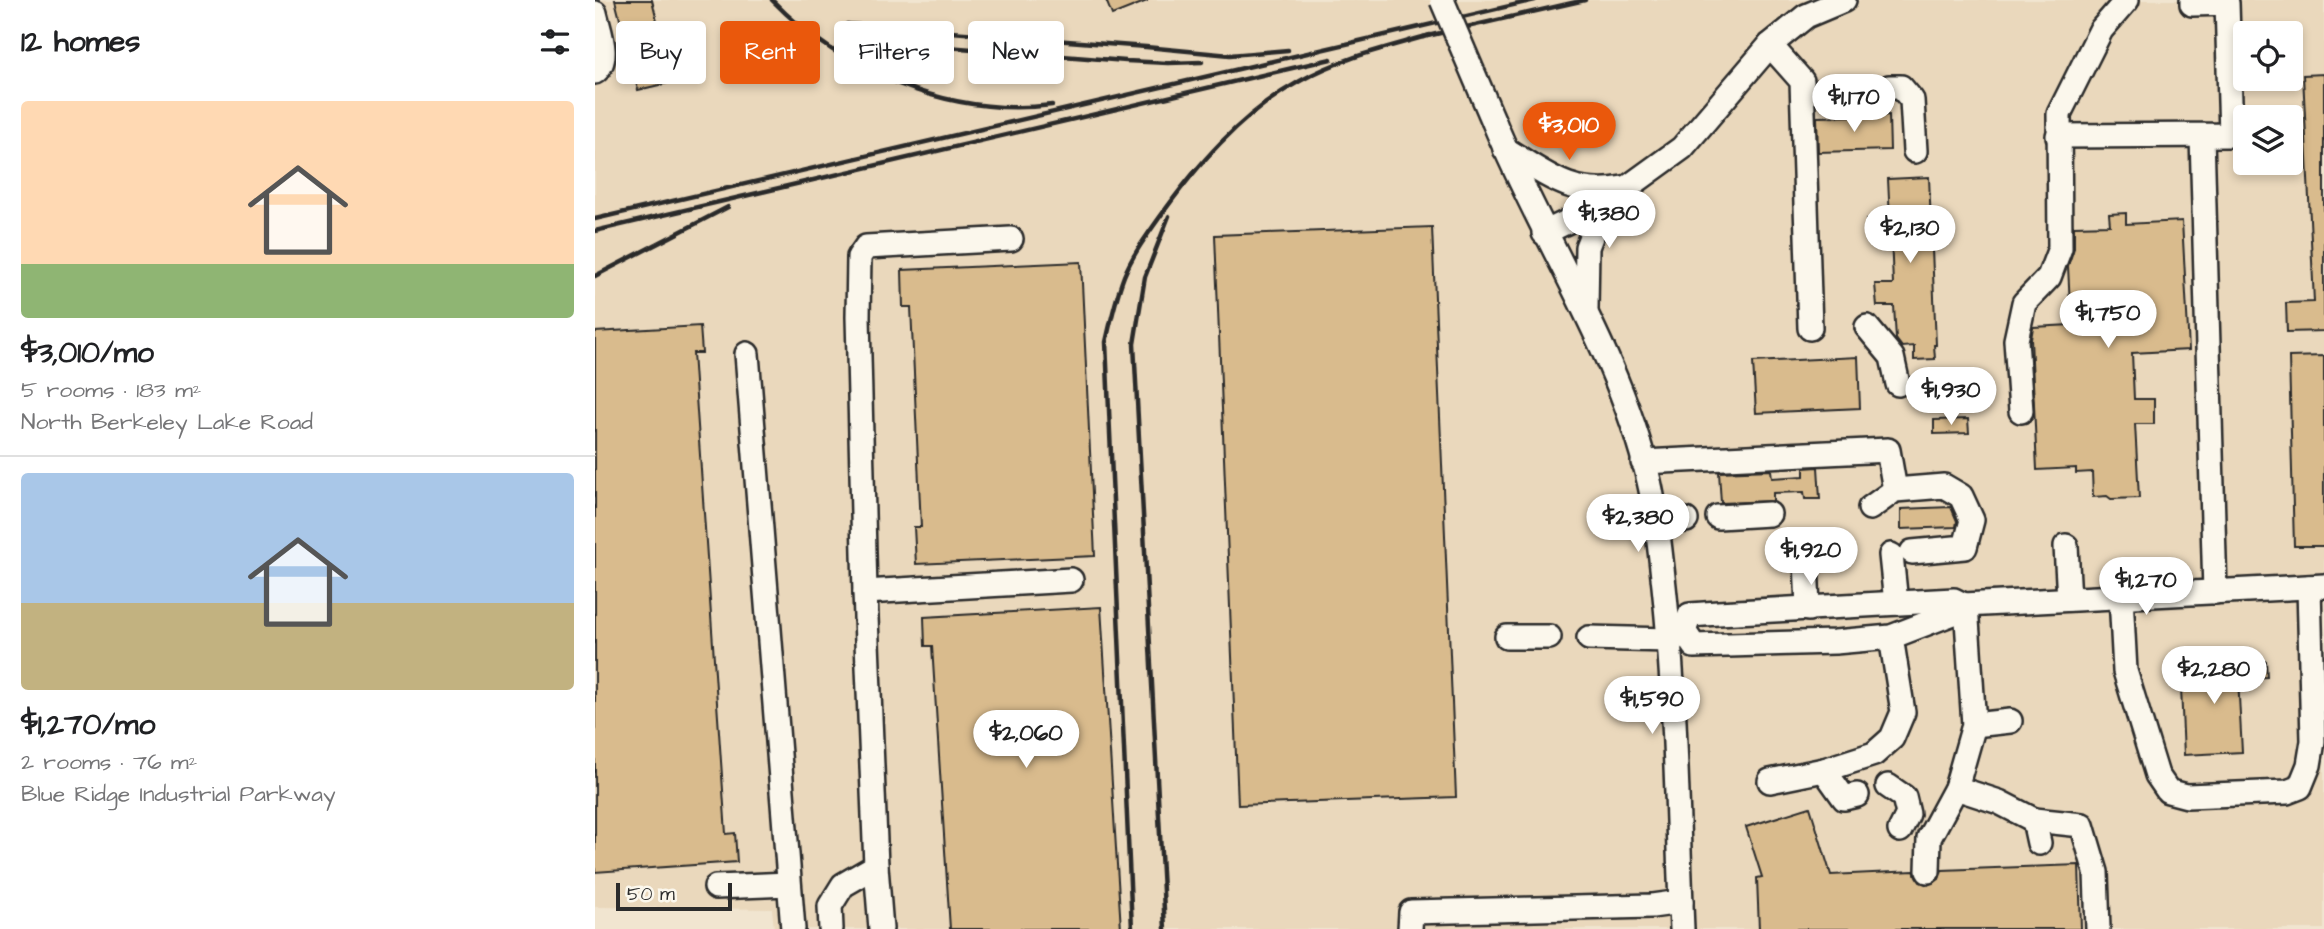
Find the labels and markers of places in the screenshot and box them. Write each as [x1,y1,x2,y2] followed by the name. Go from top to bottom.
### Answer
[1797,74,1911,134] pin: $1,170
[1512,102,1626,162] pin: $3,010
[1552,190,1666,250] pin: $1,380
[1853,205,1967,265] pin: $2,130
[2051,290,2165,350] pin: $1,750
[1894,368,2008,427] pin: $1,930
[1581,494,1695,554] pin: $2,380
[1754,528,1868,587] pin: $1,920
[2089,558,2203,617] pin: $1,270
[2157,646,2271,706] pin: $2,280
[1595,676,1709,736] pin: $1,590
[969,710,1083,770] pin: $2,060

